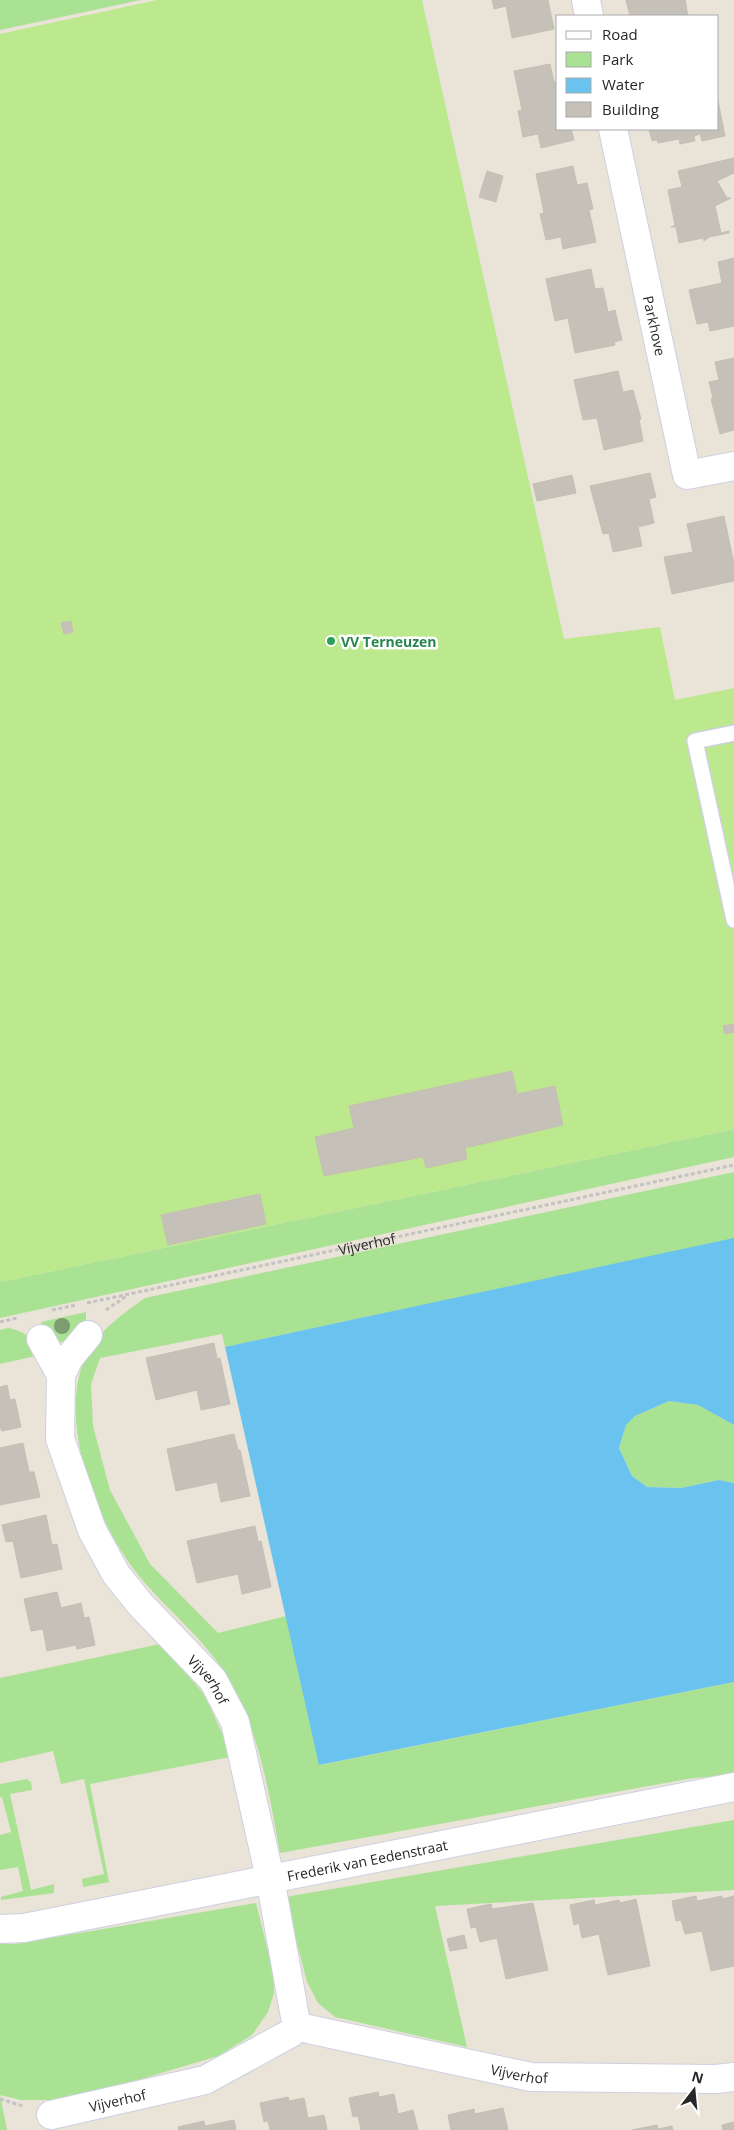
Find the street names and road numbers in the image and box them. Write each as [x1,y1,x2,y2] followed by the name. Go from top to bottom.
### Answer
[639,294,671,358] street label: Parkhove
[336,1228,398,1259] street label: Vijverhof
[184,1650,234,1708] street label: Vijverhof
[285,1835,449,1885] street label: Frederik van Eedenstraat
[489,2059,549,2087] street label: Vijverhof
[87,2084,149,2116] street label: Vijverhof

